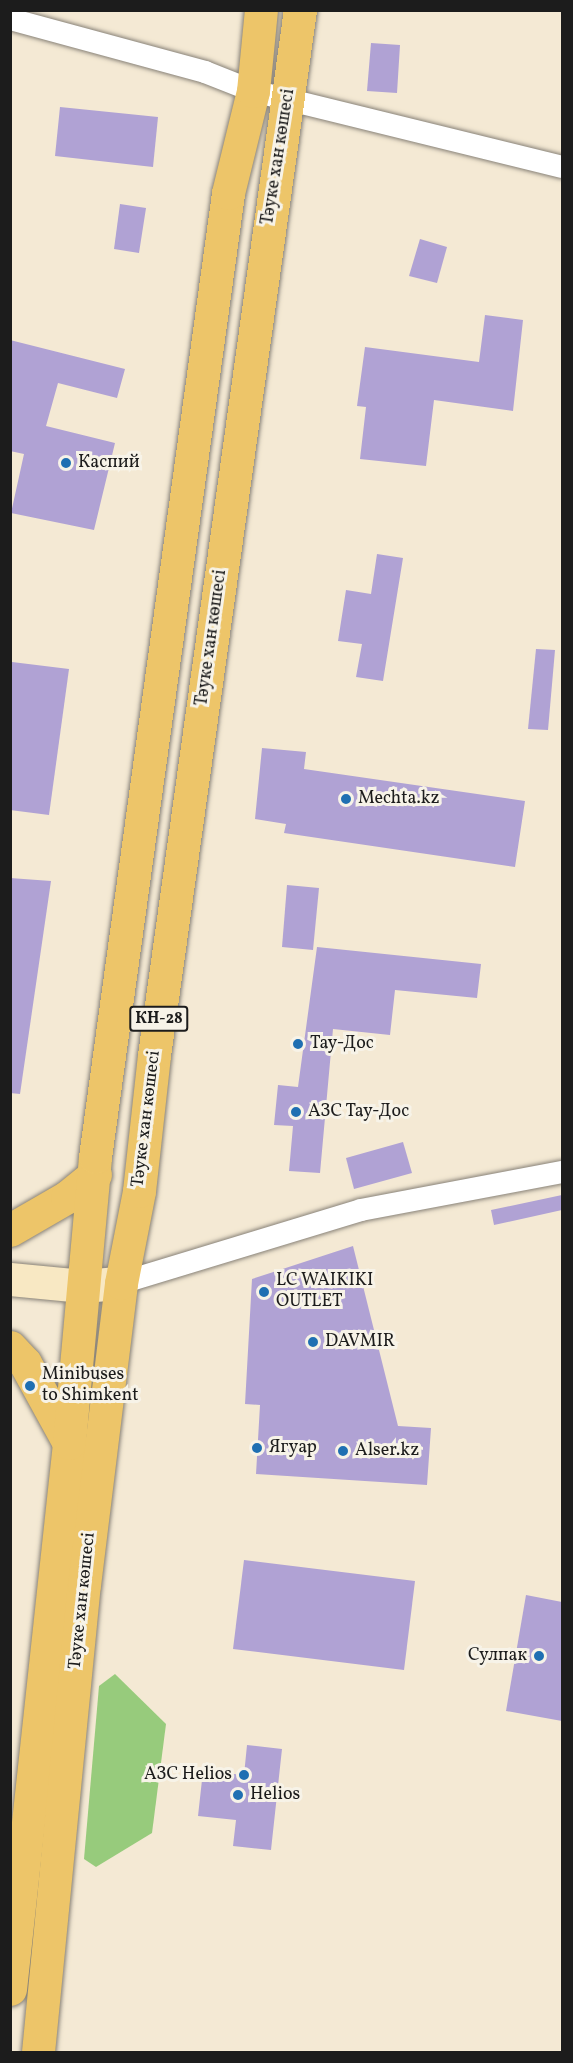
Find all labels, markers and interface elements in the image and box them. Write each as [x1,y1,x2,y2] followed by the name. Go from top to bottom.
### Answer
[258,87,300,227] street label: Тәуке хан көшесі
[78,452,140,474] place label: Каспий
[59,456,73,470] marker: Каспий
[192,568,232,708] street label: Тәуке хан көшесі
[358,788,440,810] place label: Mechta.kz
[339,792,353,806] marker: Mechta.kz
[129,1006,189,1032] road number: КН-28
[310,1033,374,1055] place label: Тау-Дос
[291,1037,305,1051] marker: Тау-Дос
[128,1049,166,1189] street label: Тәуке хан көшесі
[308,1101,410,1123] place label: АЗС Тау-Дос
[289,1105,303,1119] marker: АЗС Тау-Дос
[276,1271,374,1314] place label: LC WAIKIKI OUTLET
[257,1285,271,1299] marker: LC WAIKIKI OUTLET
[325,1331,395,1353] place label: DAVMIR
[306,1335,320,1349] marker: DAVMIR
[42,1365,138,1408] place label: Minibuses to Shimkent
[23,1379,37,1393] marker: Minibuses to Shimkent
[269,1437,317,1459] place label: Ягуар
[355,1440,419,1462] place label: Alser.kz
[250,1441,264,1455] marker: Ягуар
[336,1444,350,1458] marker: Alser.kz
[65,1531,101,1671] street label: Тәуке хан көшесі
[468,1645,527,1667] place label: Сулпак
[532,1649,546,1663] marker: Сулпак
[144,1764,232,1786] place label: АЗС Helios
[237,1768,251,1782] marker: АЗС Helios
[250,1784,300,1806] place label: Helios
[231,1788,245,1802] marker: Helios

